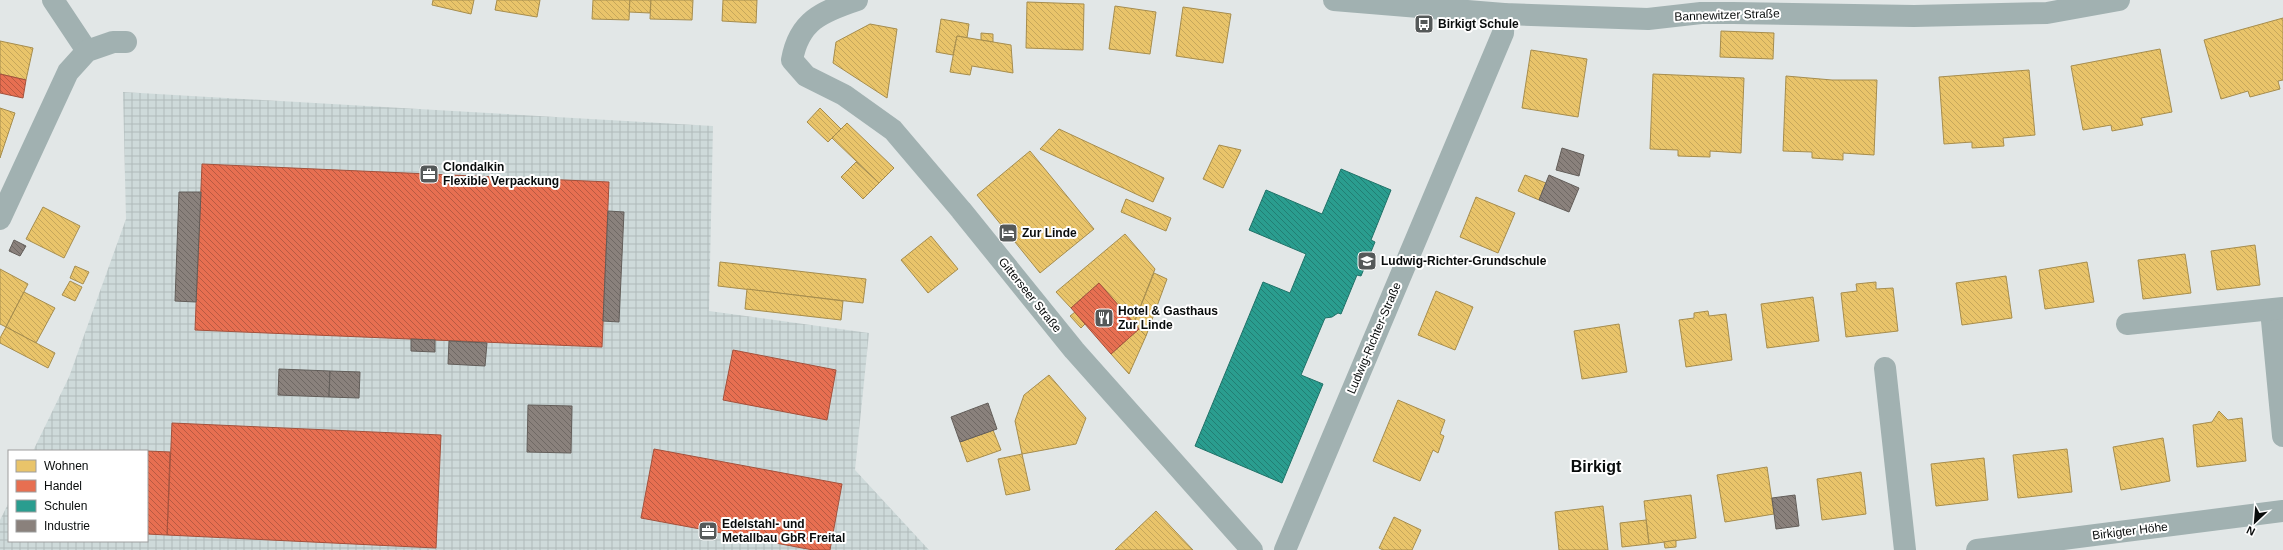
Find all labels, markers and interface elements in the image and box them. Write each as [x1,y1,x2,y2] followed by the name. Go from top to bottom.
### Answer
[1674,6,1780,24] street label: Bannewitzer Straße
[1413,13,1435,35] bus stop icon: Birkigt Schule
[1438,17,1519,31] place label: Birkigt Schule
[443,160,559,188] place label: Clondalkin Flexible Verpackung
[418,163,440,185] office icon: Clondalkin Flexible Verpackung
[997,222,1019,244] hotel icon: Zur Linde
[1022,226,1077,240] place label: Zur Linde
[1356,250,1378,272] school or university icon: Ludwig-Richter-Grundschule
[1381,254,1547,268] place label: Ludwig-Richter-Grundschule
[996,255,1065,335] street label: Gitterseer Straße
[1344,280,1404,396] street label: Ludwig-Richter-Straße
[1118,304,1218,332] place label: Hotel & Gasthaus Zur Linde
[1093,307,1115,329] restaurant icon: Hotel & Gasthaus Zur Linde
[8,450,148,542] legend
[1571,458,1622,475] district label: Birkigt
[44,459,88,473] text: Wohnen
[44,479,82,493] text: Handel
[44,499,87,513] text: Schulen
[2235,502,2275,542] north arrow
[722,517,845,545] place label: Edelstahl- und Metallbau GbR Freital
[44,519,90,533] text: Industrie
[2091,519,2169,543] street label: Birkigter Höhe
[697,520,719,542] office icon: Edelstahl- und Metallbau GbR Freital
[2244,524,2257,538] text: N

